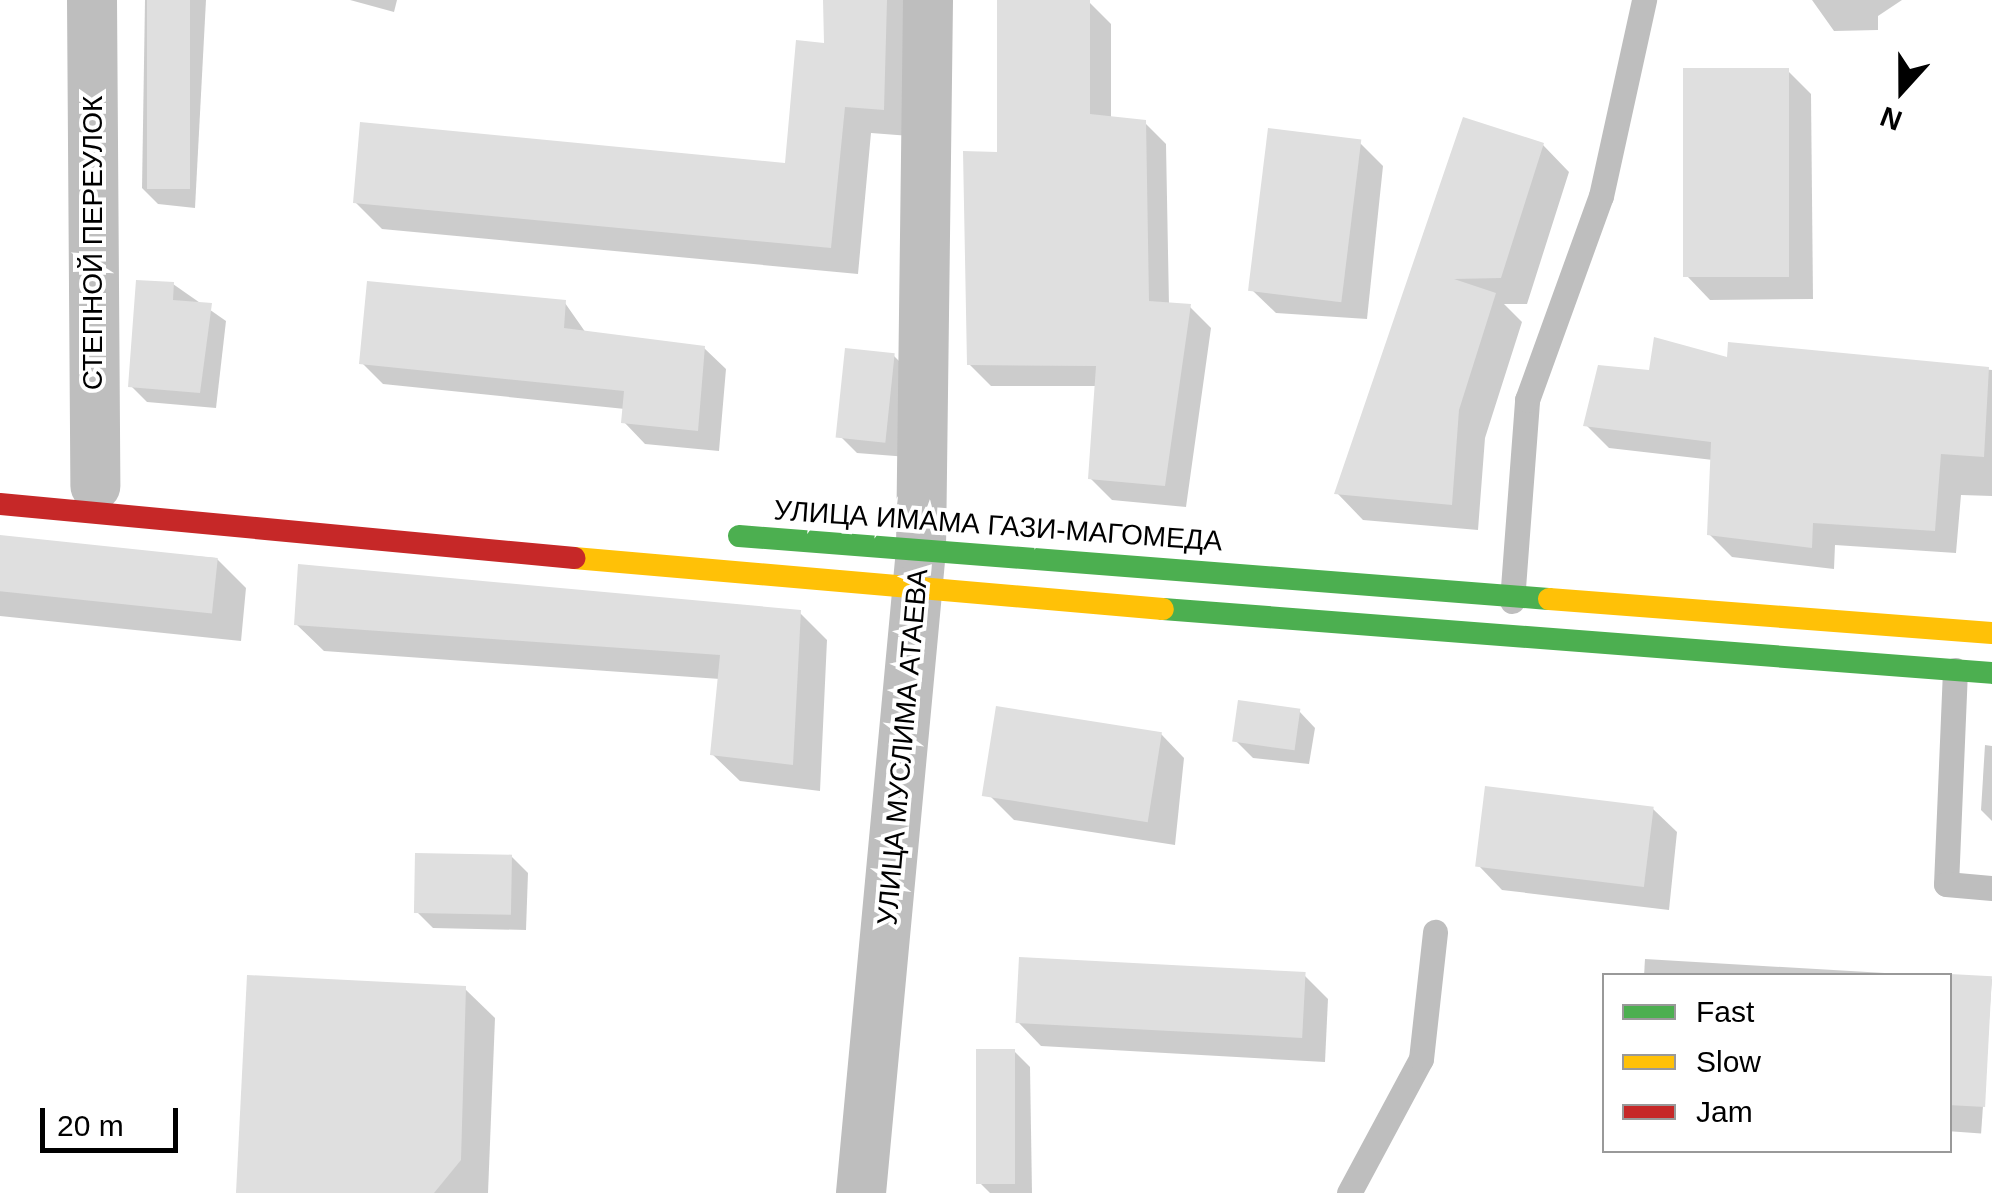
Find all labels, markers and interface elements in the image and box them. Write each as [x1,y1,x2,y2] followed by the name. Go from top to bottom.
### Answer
[1852,40,1952,140] north arrow
[76,96,110,390] street label: СТЕПНОЙ ПЕРЕУЛОК
[1876,100,1906,137] text: N
[773,494,1223,558] street label: УЛИЦА ИМАМА ГАЗИ-МАГОМЕДА
[871,567,935,927] street label: УЛИЦА МУСЛИМА АТАЕВА
[1602,973,1952,1153] legend
[1696,995,1754,1028] text: Fast
[1696,1045,1761,1078] text: Slow
[45,1088,182,1150] scale bar
[1696,1095,1753,1128] text: Jam
[57,1109,124,1142] text: 20 m

